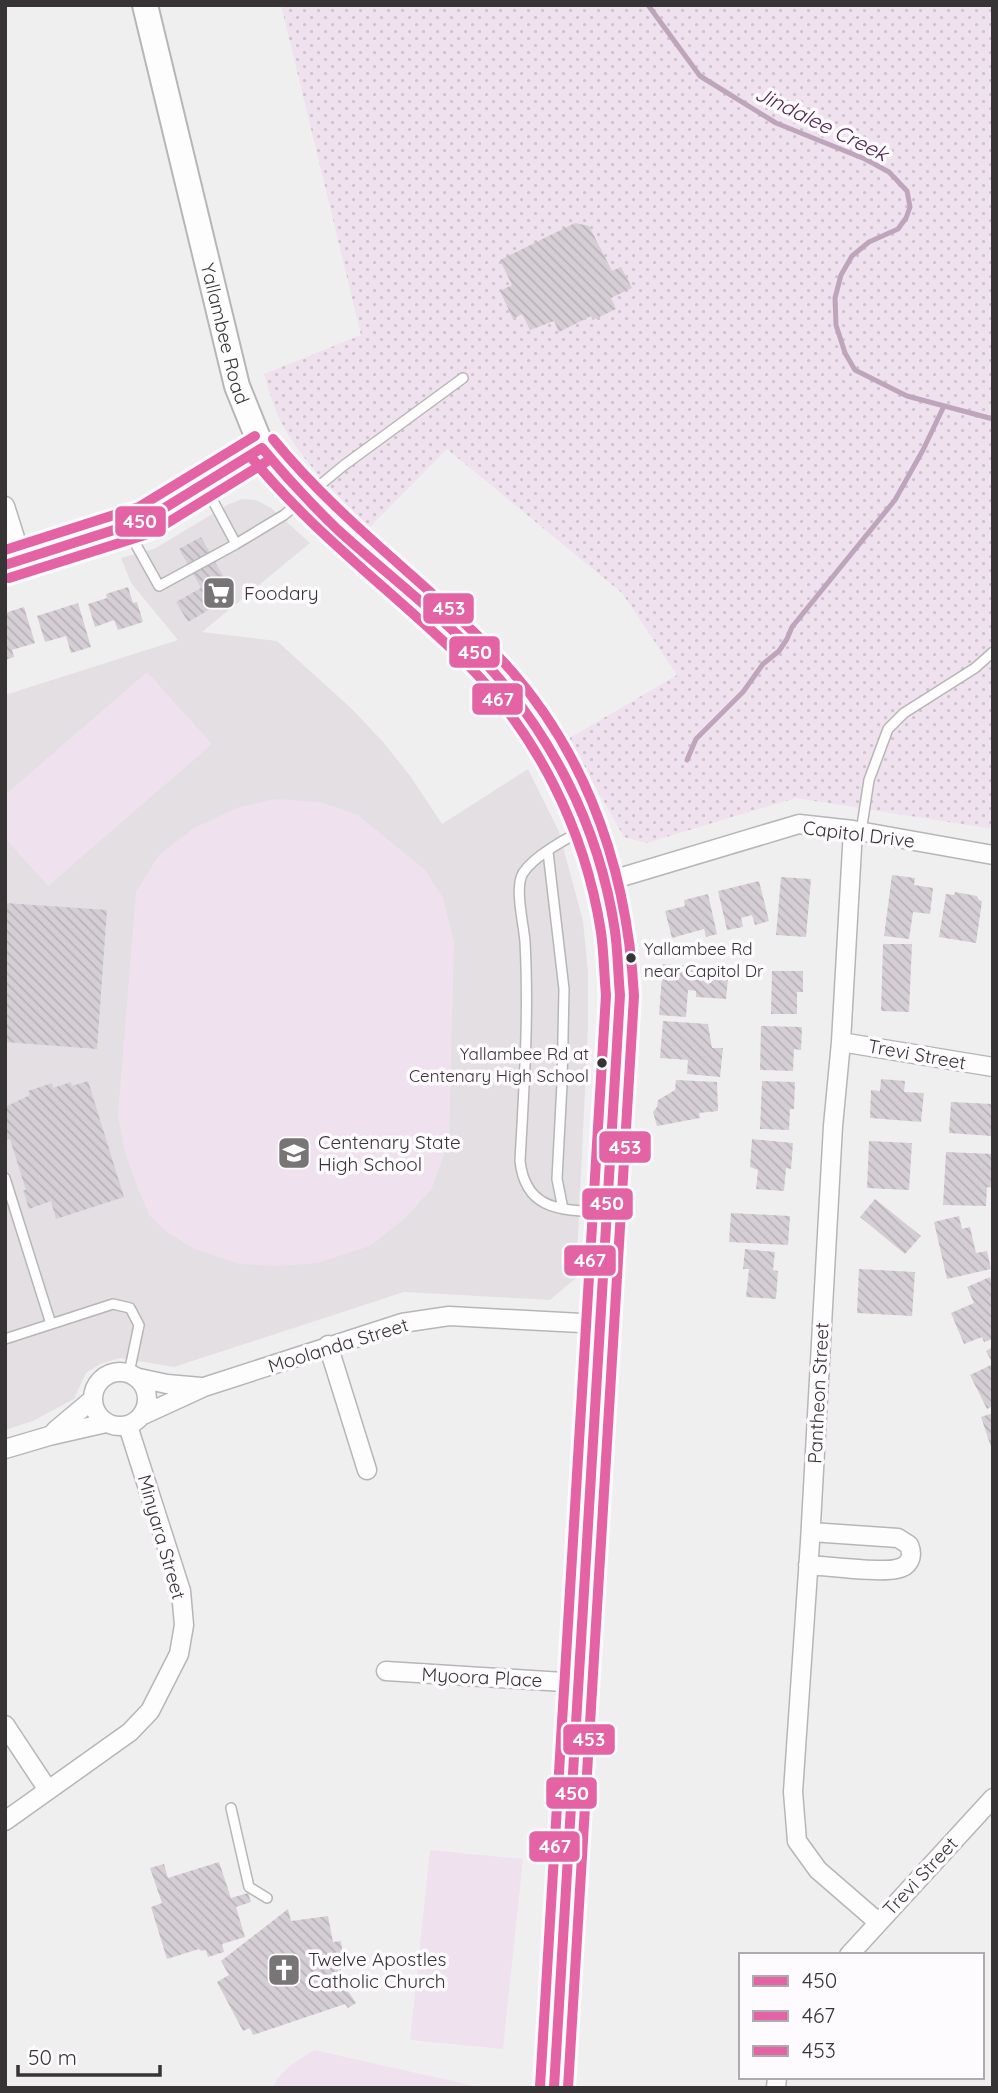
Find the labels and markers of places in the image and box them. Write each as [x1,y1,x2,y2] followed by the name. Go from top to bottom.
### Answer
[200,574,238,612] supermarket icon: Foodary
[244,581,319,605] place label: Foodary
[644,938,764,981] place label: Yallambee Rd near Capitol Dr
[624,951,638,965] marker: Yallambee Rd near Capitol Dr
[409,1043,589,1086] place label: Yallambee Rd at Centenary High School
[595,1056,609,1070] marker: Yallambee Rd at Centenary High School
[318,1130,461,1176] place label: Centenary State High School
[275,1134,313,1172] school or university icon: Centenary State High School
[308,1947,447,1993] place label: Twelve Apostles Catholic Church
[265,1951,303,1989] church icon: Twelve Apostles Catholic Church

